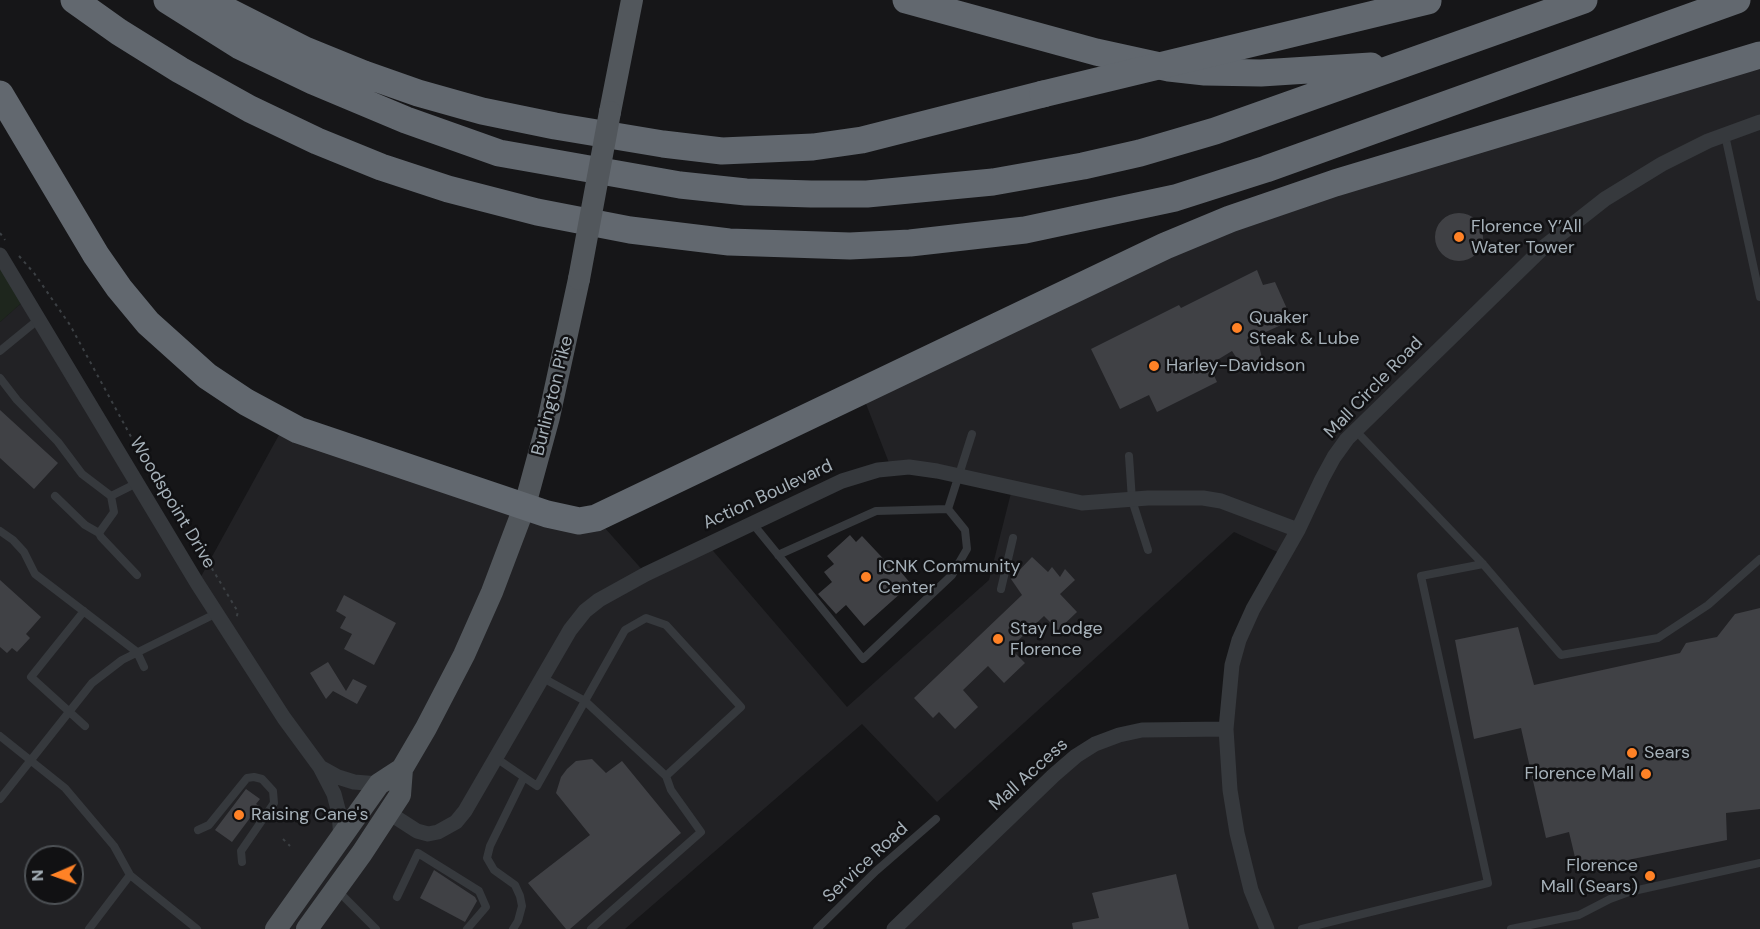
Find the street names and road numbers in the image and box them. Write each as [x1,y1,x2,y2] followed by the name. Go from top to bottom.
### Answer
[1320,333,1428,443] street label: Mall Circle Road
[528,334,578,458] street label: Burlington Pike
[124,433,220,573] street label: Woodspoint Drive
[700,455,836,535] street label: Action Boulevard
[985,734,1073,816] street label: Mall Access
[819,818,913,908] street label: Service Road

